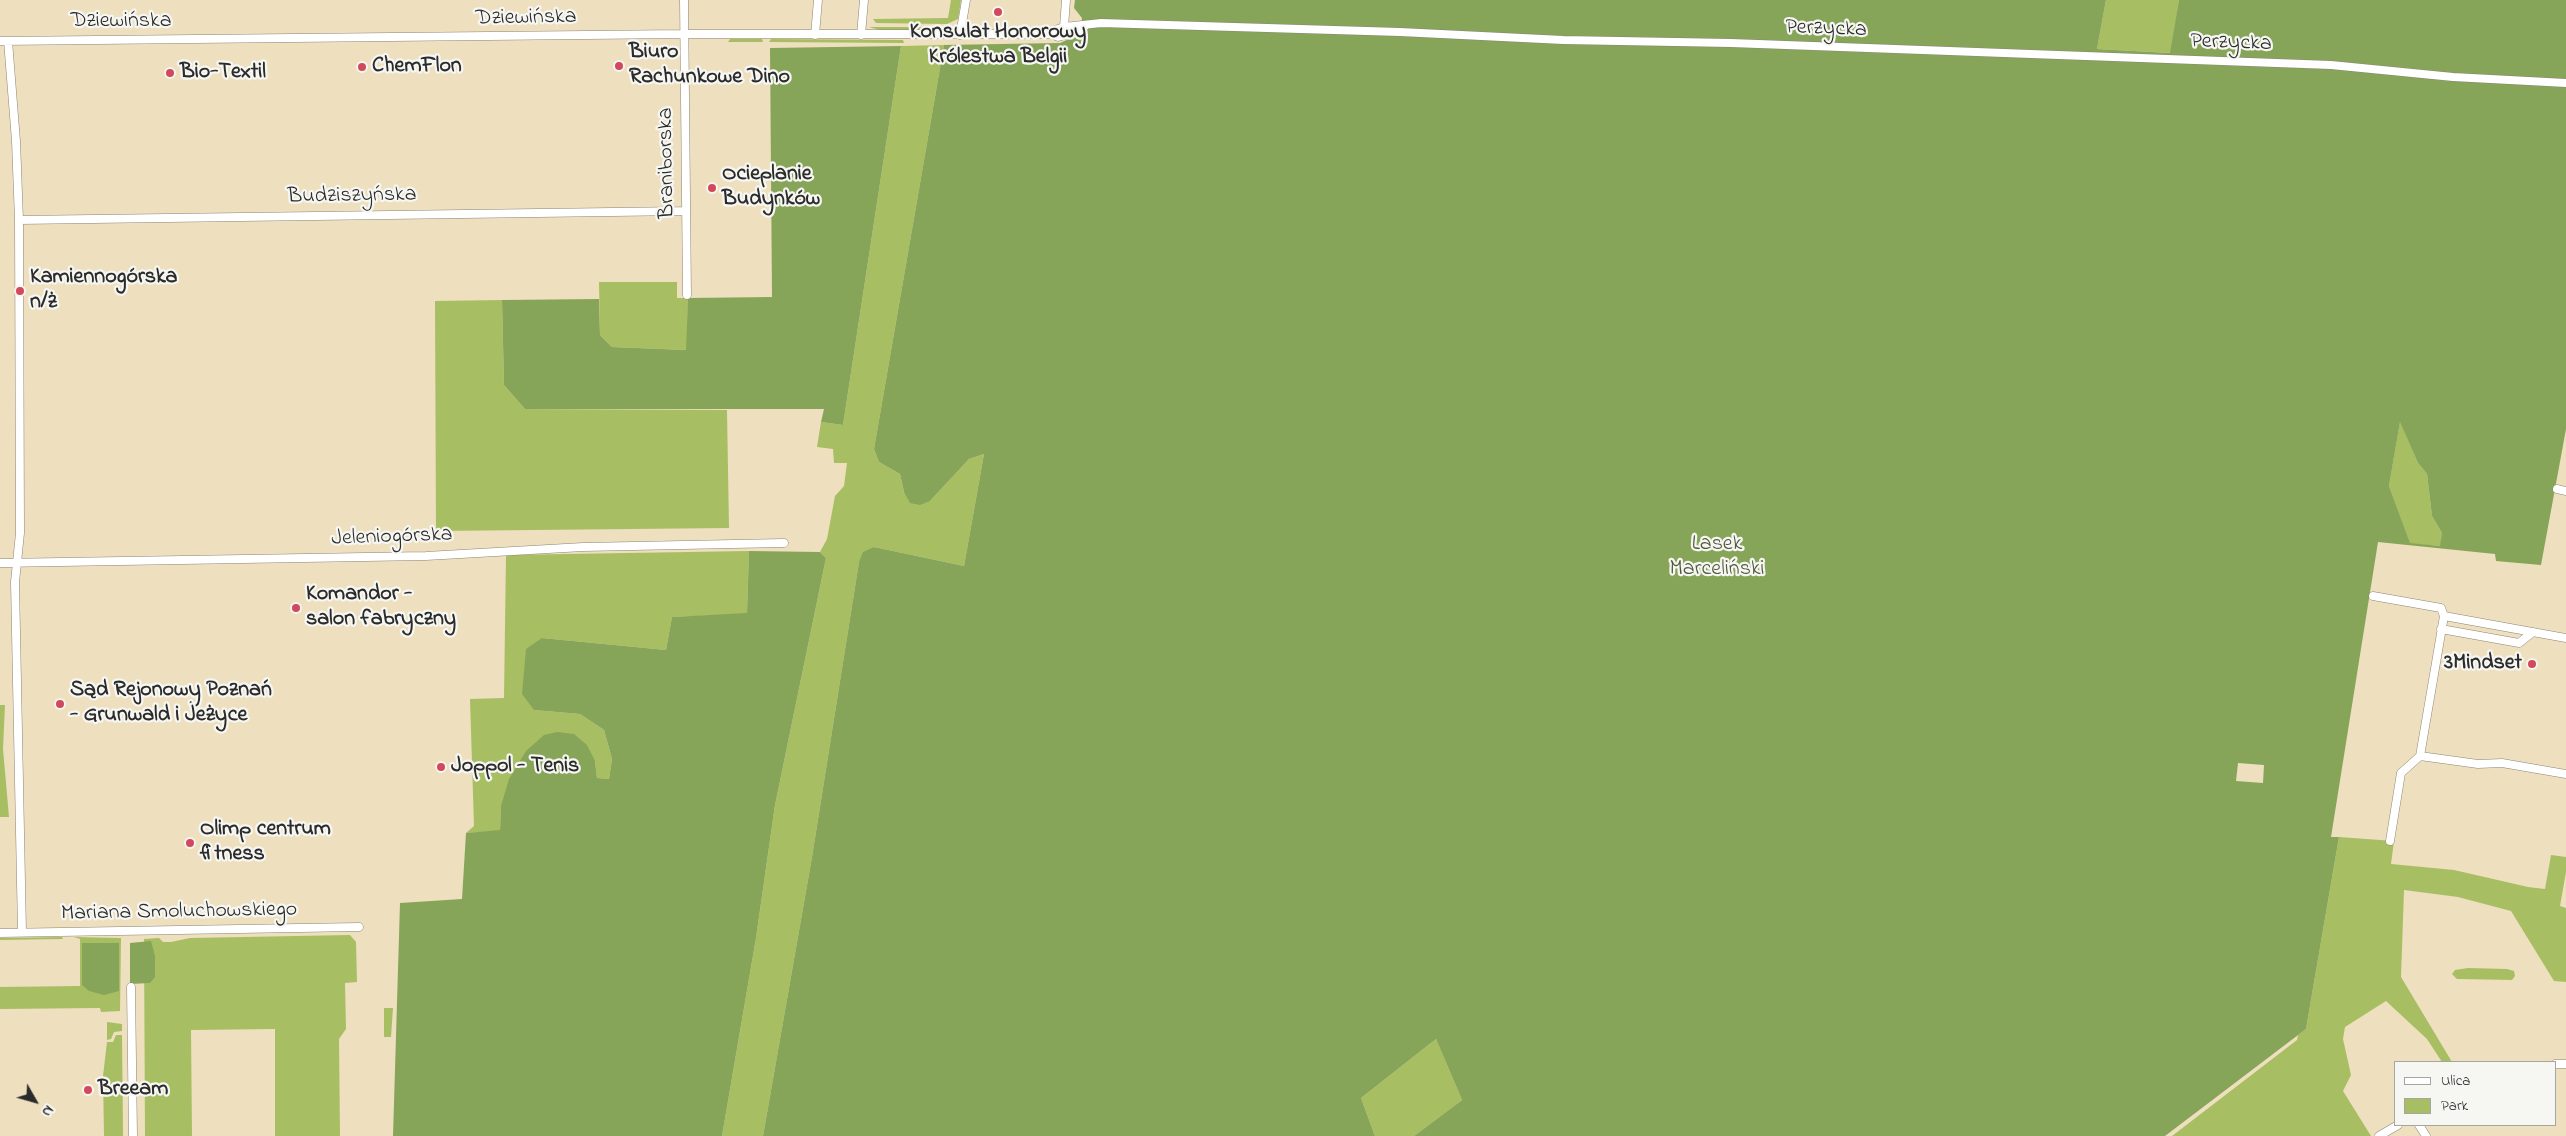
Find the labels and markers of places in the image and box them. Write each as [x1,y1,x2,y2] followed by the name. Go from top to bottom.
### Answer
[992,6,1004,18] marker: Konsulat Honorowy Królestwa Belgii
[910,20,1086,72] place label: Konsulat Honorowy Królestwa Belgii
[629,40,790,91] place label: Biuro Rachunkowe Dino
[372,54,462,80] place label: ChemFlon
[180,60,266,86] place label: Bio-Textil
[613,60,625,72] marker: Biuro Rachunkowe Dino
[356,61,368,73] marker: ChemFlon
[164,67,176,79] marker: Bio-Textil
[722,162,820,214] place label: Ocieplanie Budynków
[706,182,718,194] marker: Ocieplanie Budynków
[30,265,177,316] place label: Kamiennogórska n/ż
[14,285,26,297] marker: Kamiennogórska n/ż
[306,582,456,634] place label: Komandor - salon fabryczny
[290,602,302,614] marker: Komandor - salon fabryczny
[2444,651,2522,677] place label: 3Mindset
[2526,658,2538,670] marker: 3Mindset
[70,678,272,729] place label: Sąd Rejonowy Poznań - Grunwald i Jeżyce
[54,698,66,710] marker: Sąd Rejonowy Poznań - Grunwald i Jeżyce
[451,754,579,780] place label: Joppol - Tenis
[435,761,447,773] marker: Joppol - Tenis
[200,817,331,868] place label: Olimp centrum fitness
[184,837,196,849] marker: Olimp centrum fitness
[98,1077,168,1103] place label: Breeam
[82,1084,94,1096] marker: Breeam

